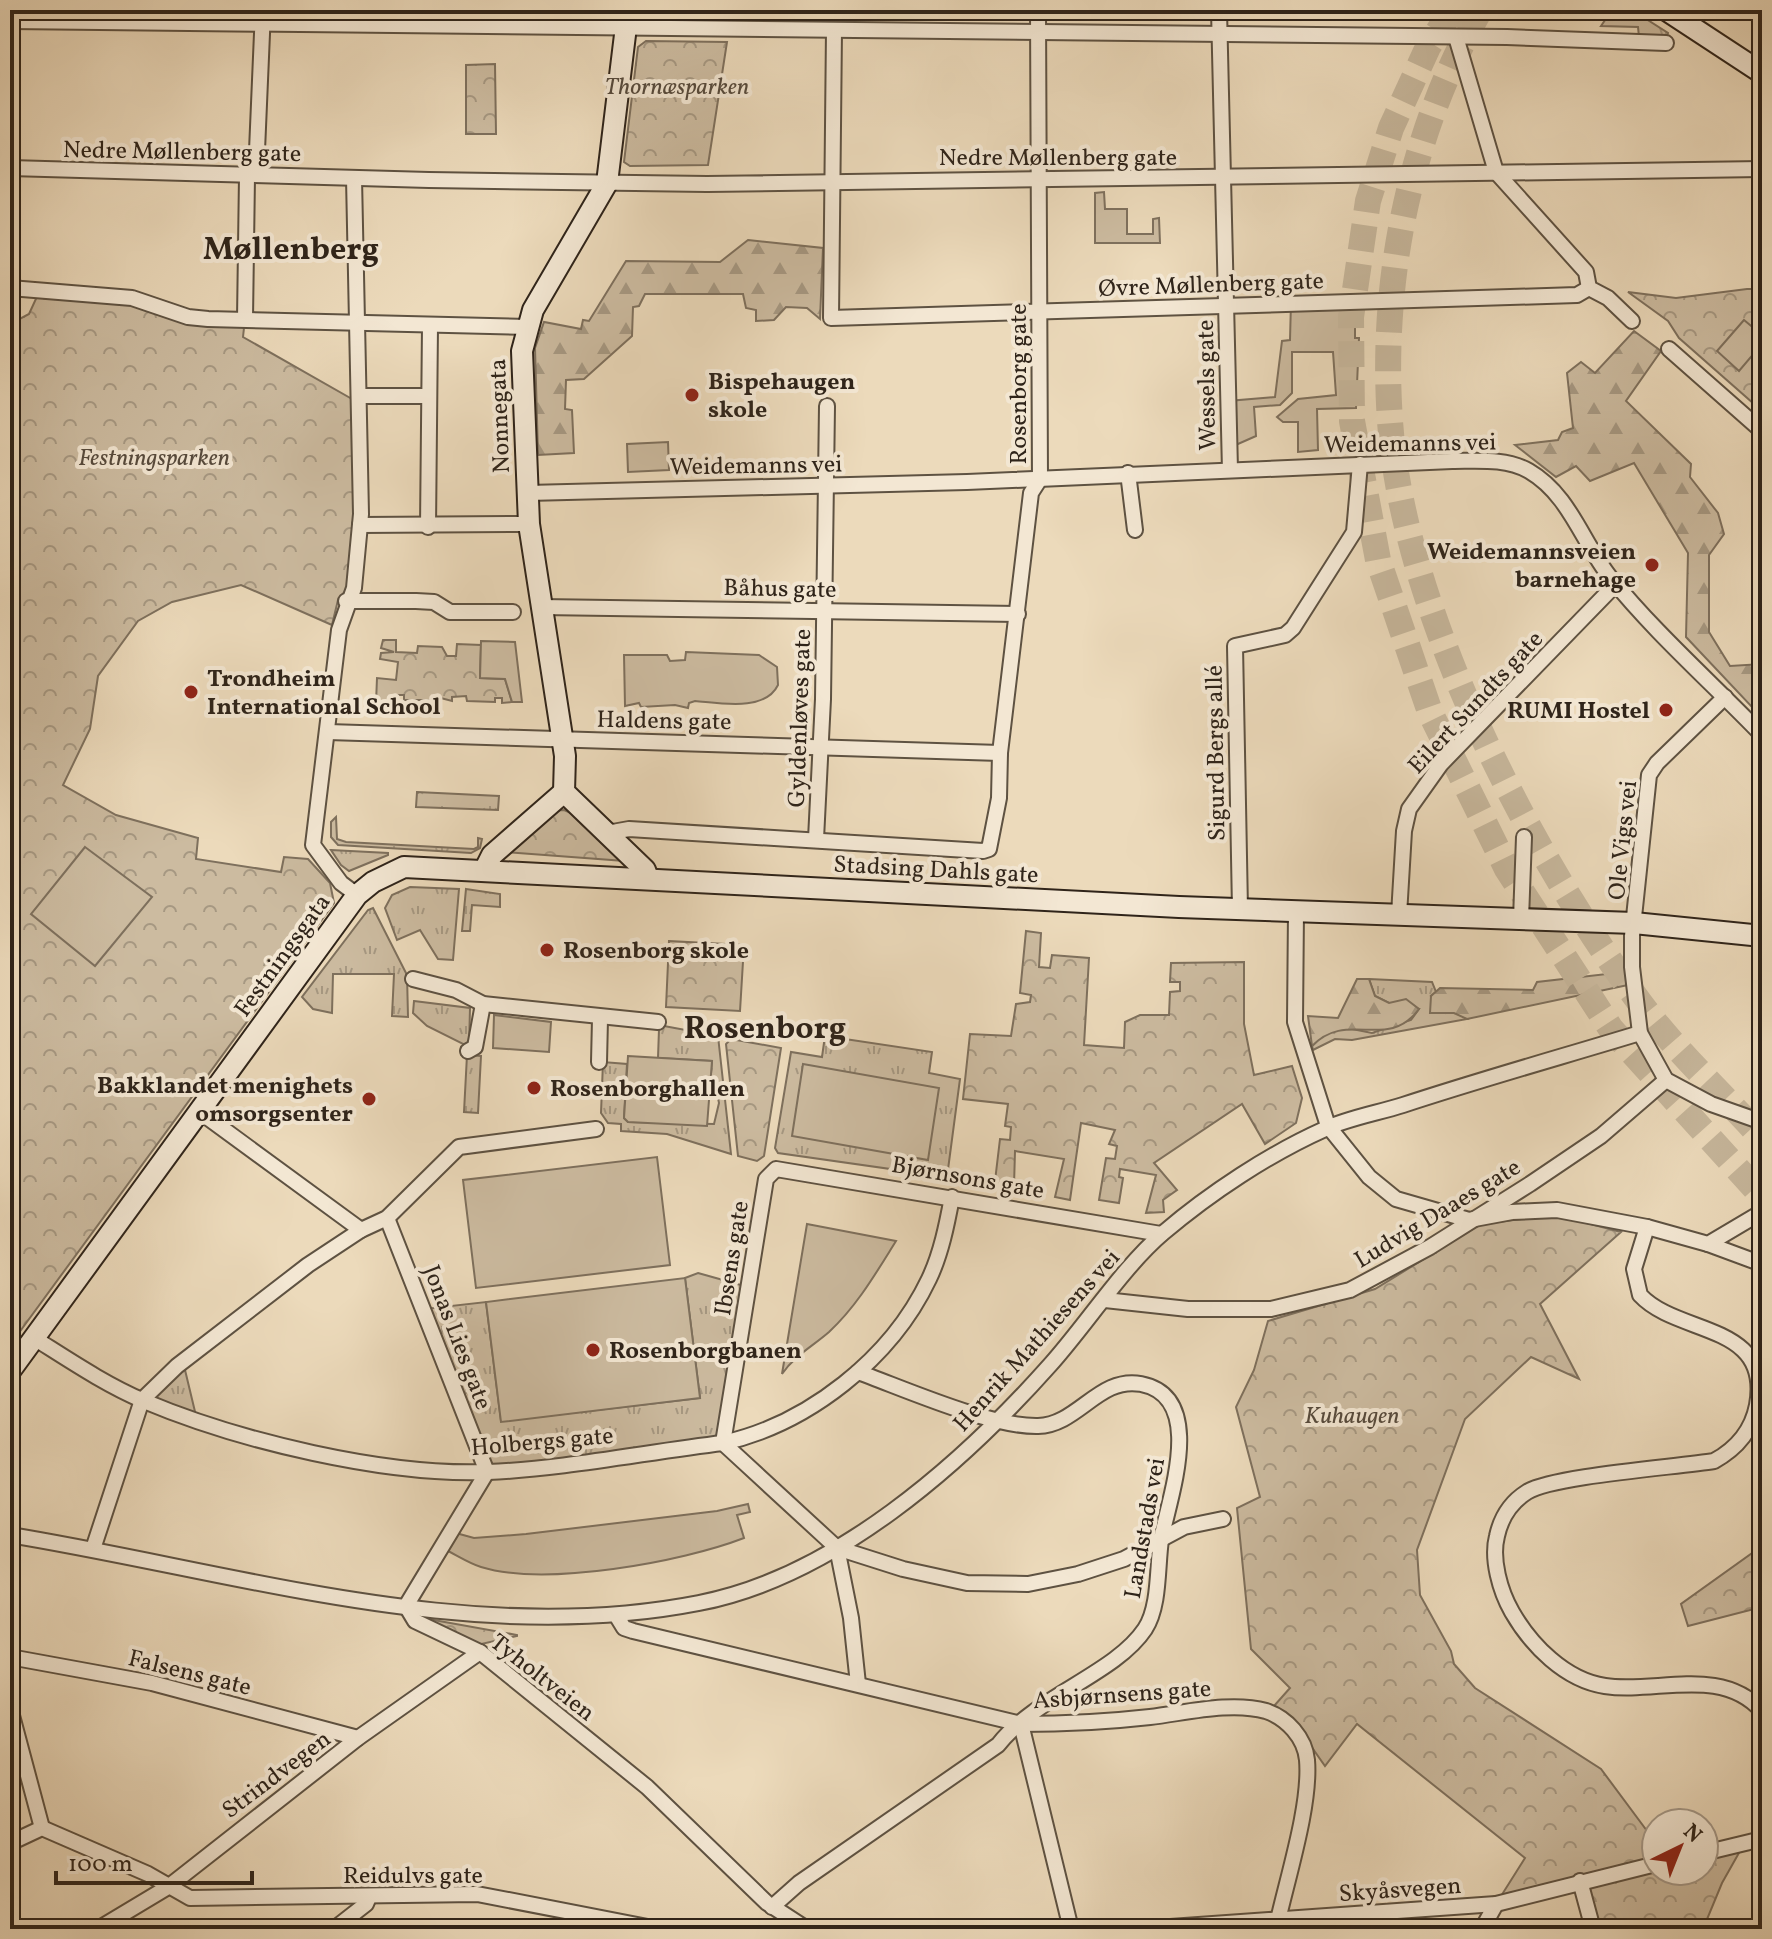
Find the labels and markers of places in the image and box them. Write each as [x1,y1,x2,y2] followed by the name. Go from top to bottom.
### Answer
[708,366,856,428] place label: Bispehaugen skole
[683,386,701,404] marker: Bispehaugen skole
[1427,536,1636,598] place label: Weidemannsveien barnehage
[1643,556,1661,574] marker: Weidemannsveien barnehage
[207,663,441,725] place label: Trondheim International School
[182,683,200,701] marker: Trondheim International School
[1507,695,1650,729] place label: RUMI Hostel
[1657,701,1675,719] marker: RUMI Hostel
[563,935,749,969] place label: Rosenborg skole
[538,941,556,959] marker: Rosenborg skole
[97,1070,353,1132] place label: Bakklandet menighets omsorgsenter
[550,1073,745,1107] place label: Rosenborghallen
[525,1079,543,1097] marker: Rosenborghallen
[360,1090,378,1108] marker: Bakklandet menighets omsorgsenter
[609,1335,802,1369] place label: Rosenborgbanen
[584,1341,602,1359] marker: Rosenborgbanen

